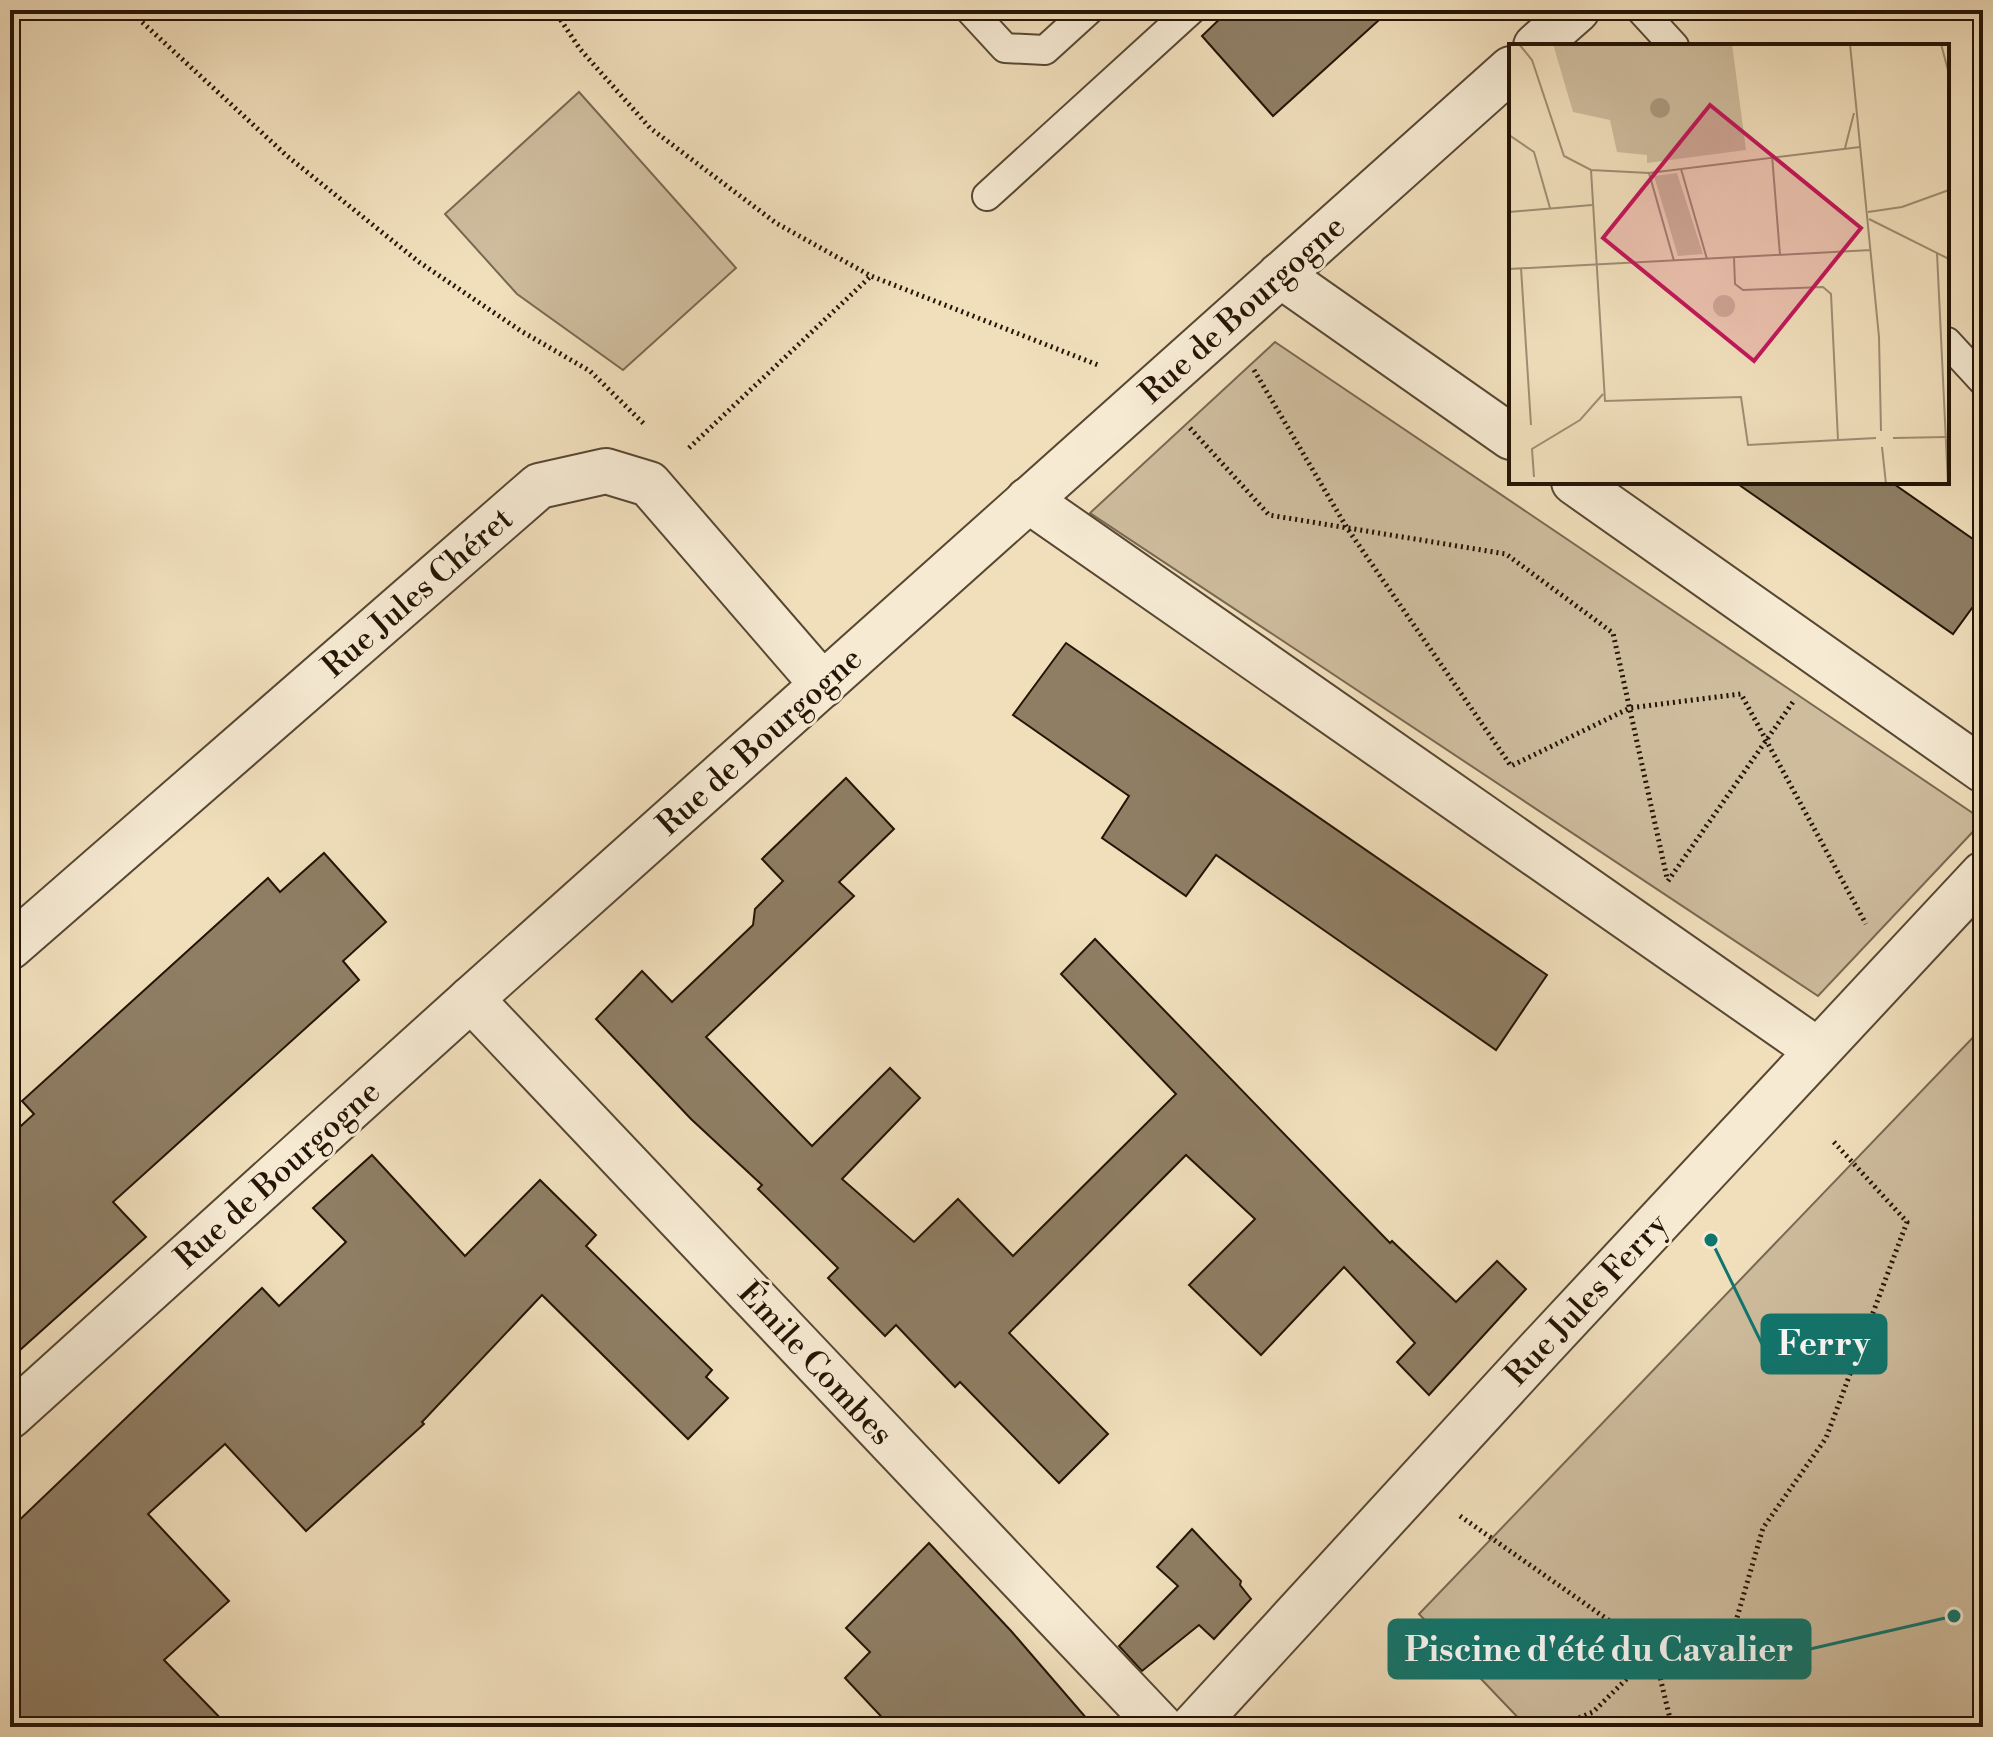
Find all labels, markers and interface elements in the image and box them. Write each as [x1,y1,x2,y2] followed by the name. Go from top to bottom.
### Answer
[1509,44,1949,484] inset map
[1132,207,1354,412] street label: Rue de Bourgogne
[314,499,521,686] street label: Rue Jules Chéret
[649,639,871,844] street label: Rue de Bourgogne
[167,1072,389,1277] street label: Rue de Bourgogne
[1497,1205,1677,1394] street label: Rue Jules Ferry
[729,1272,903,1454] street label: Émile Combes
[1762,1315,1886,1373] callout: Ferry
[1778,1324,1871,1366] text: Ferry
[1389,1620,1810,1678] callout: Piscine d'été du Cavalier
[1404,1630,1794,1672] text: Piscine d'été du Cavalier

